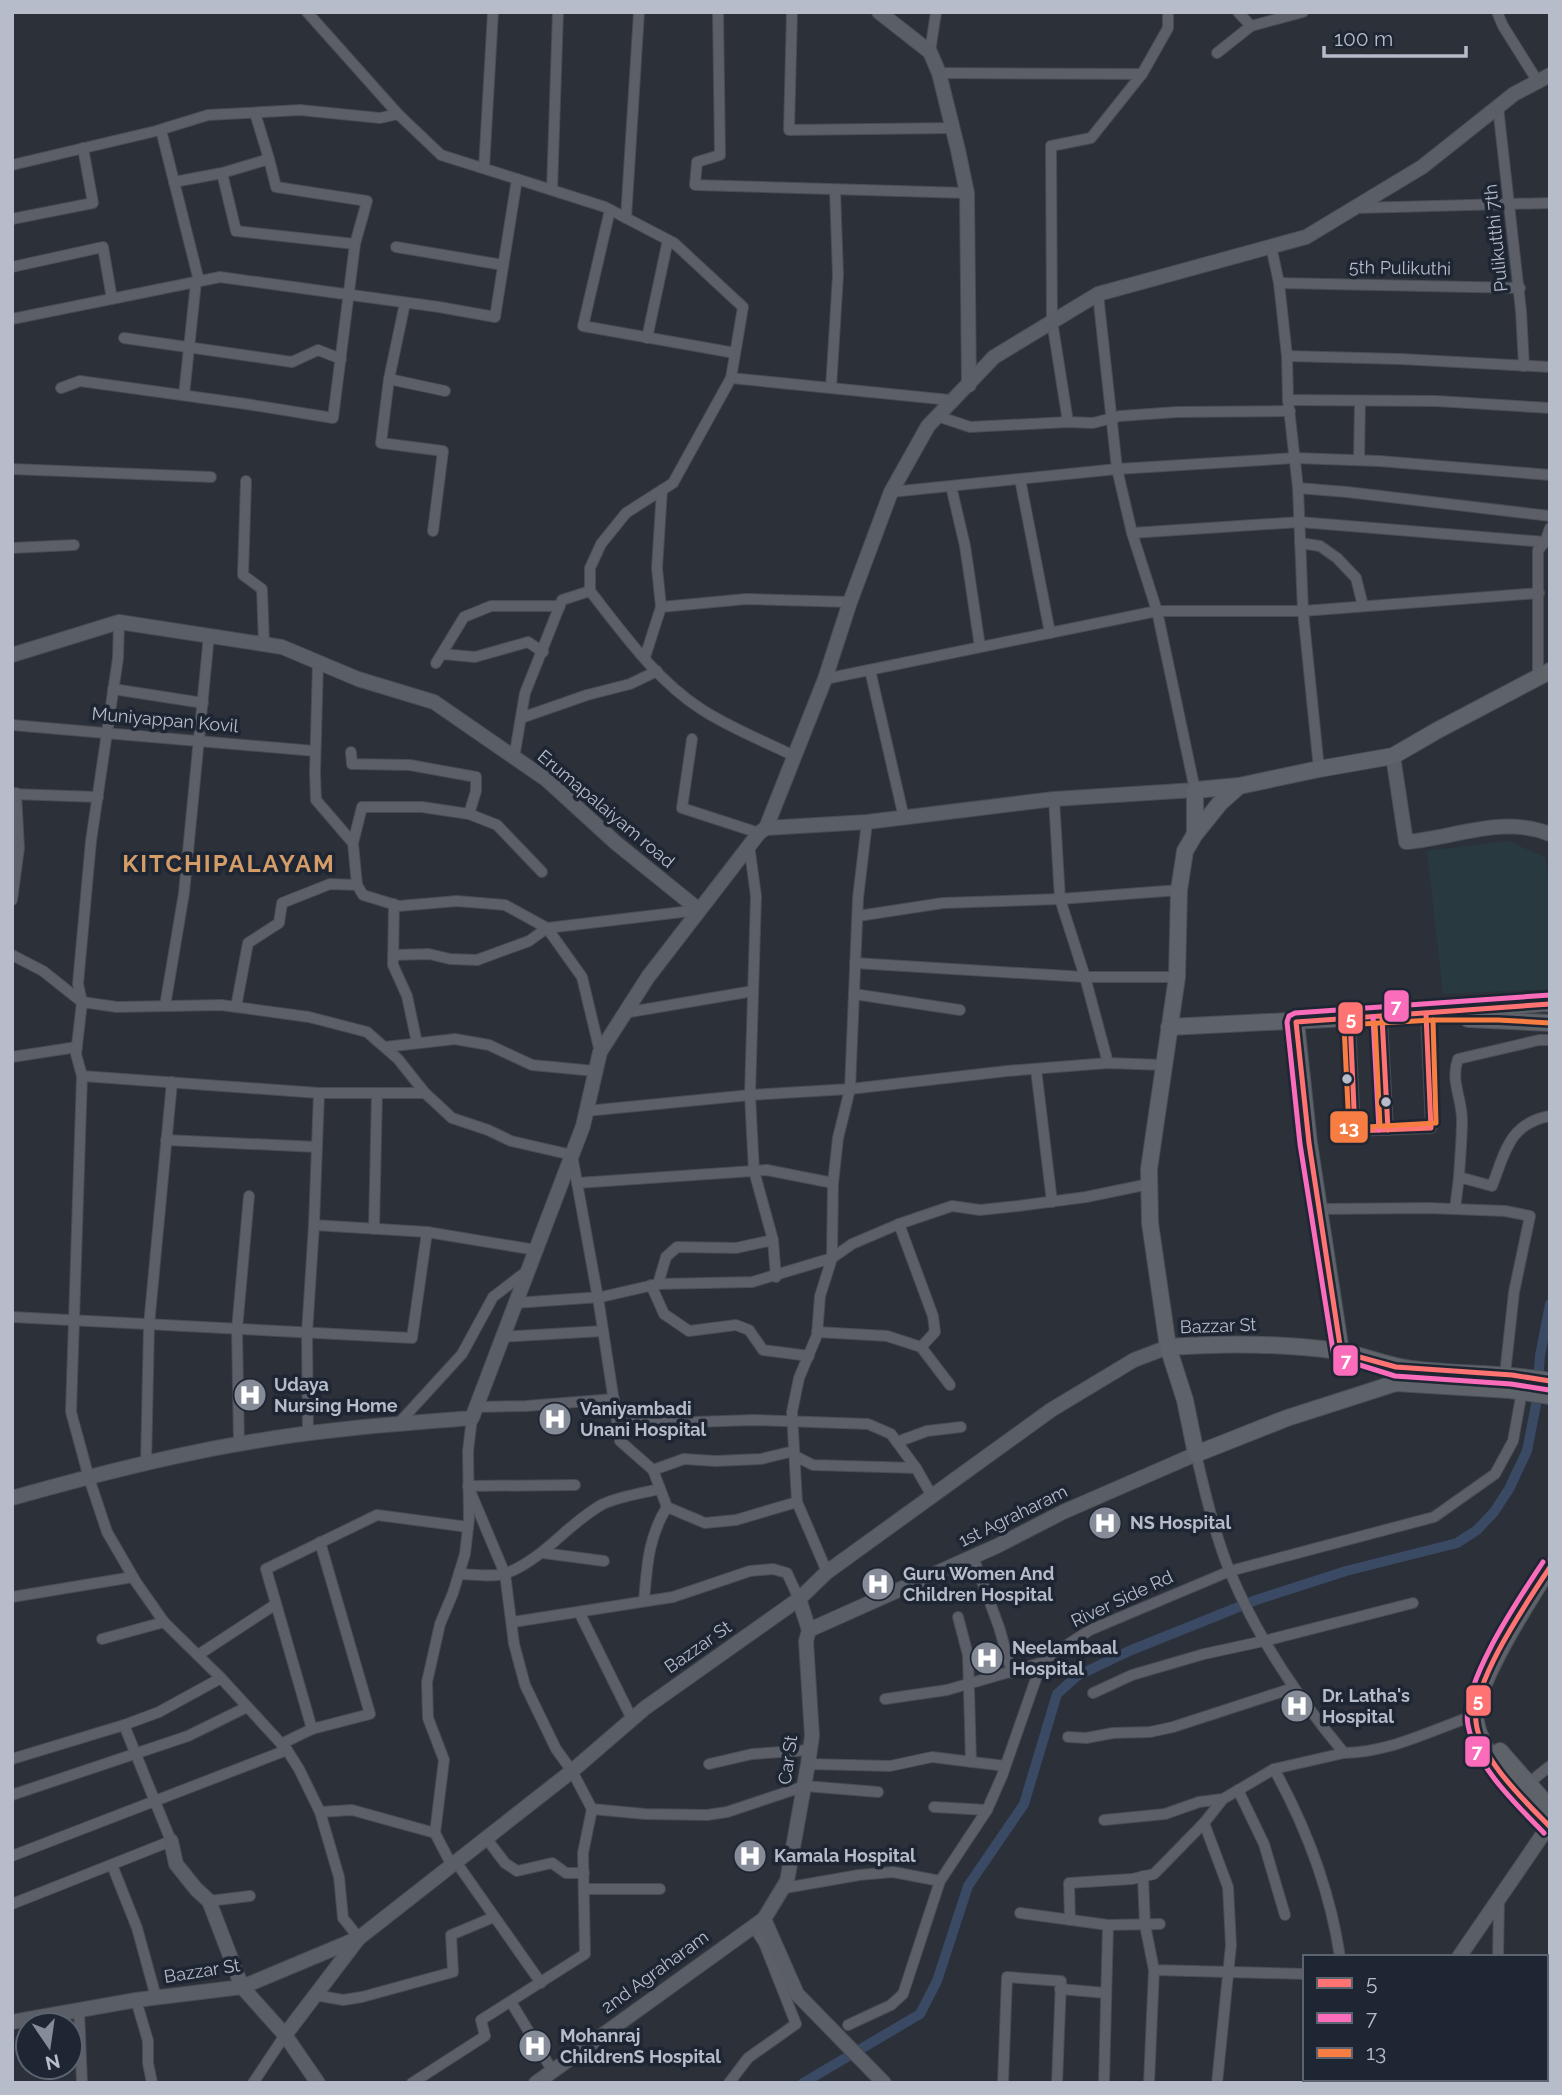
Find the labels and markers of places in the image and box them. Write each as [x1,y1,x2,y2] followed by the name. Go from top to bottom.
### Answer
[1340,1072,1354,1086] unlabelled marker
[1379,1095,1393,1109] unlabelled marker
[274,1374,398,1416] place label: Udaya Nursing Home
[231,1376,269,1414] hospital icon: Udaya Nursing Home
[580,1398,707,1440] place label: Vaniyambadi Unani Hospital
[536,1400,574,1438] hospital icon: Vaniyambadi Unani Hospital
[1086,1504,1124,1542] hospital icon: NS Hospital
[1130,1512,1231,1533] place label: NS Hospital
[903,1563,1054,1605] place label: Guru Women And Children Hospital
[859,1565,897,1603] hospital icon: Guru Women And Children Hospital
[1012,1637,1118,1679] place label: Neelambaal Hospital
[968,1639,1006,1677] hospital icon: Neelambaal Hospital
[1322,1685,1410,1727] place label: Dr. Latha's Hospital
[1278,1687,1316,1725] hospital icon: Dr. Latha's Hospital
[731,1837,769,1875] hospital icon: Kamala Hospital
[774,1845,916,1866] place label: Kamala Hospital
[560,2025,721,2067] place label: Mohanraj ChildrenS Hospital
[516,2027,554,2065] hospital icon: Mohanraj ChildrenS Hospital

